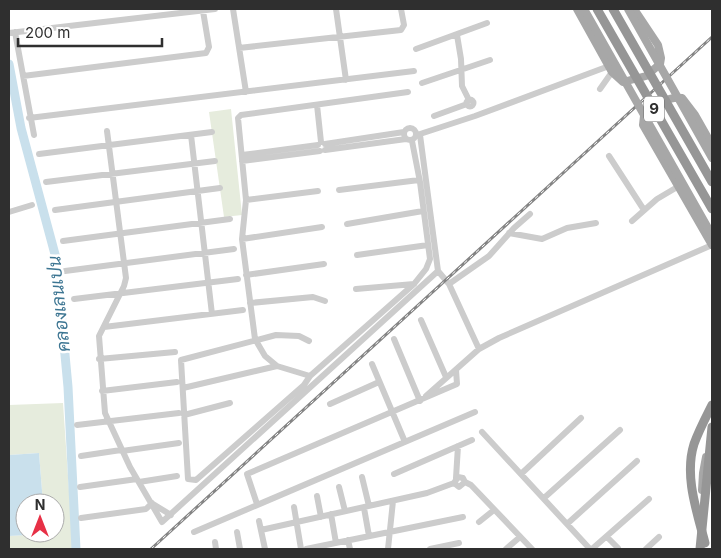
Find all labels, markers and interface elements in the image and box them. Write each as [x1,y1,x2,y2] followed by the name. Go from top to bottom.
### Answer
[18,15,161,47] scale bar
[25,23,70,42] text: 200 m
[644,96,664,122] road number: 9
[43,255,74,353] water label: คลองเลนเปน
[15,493,65,543] north arrow
[35,496,45,513] text: N

